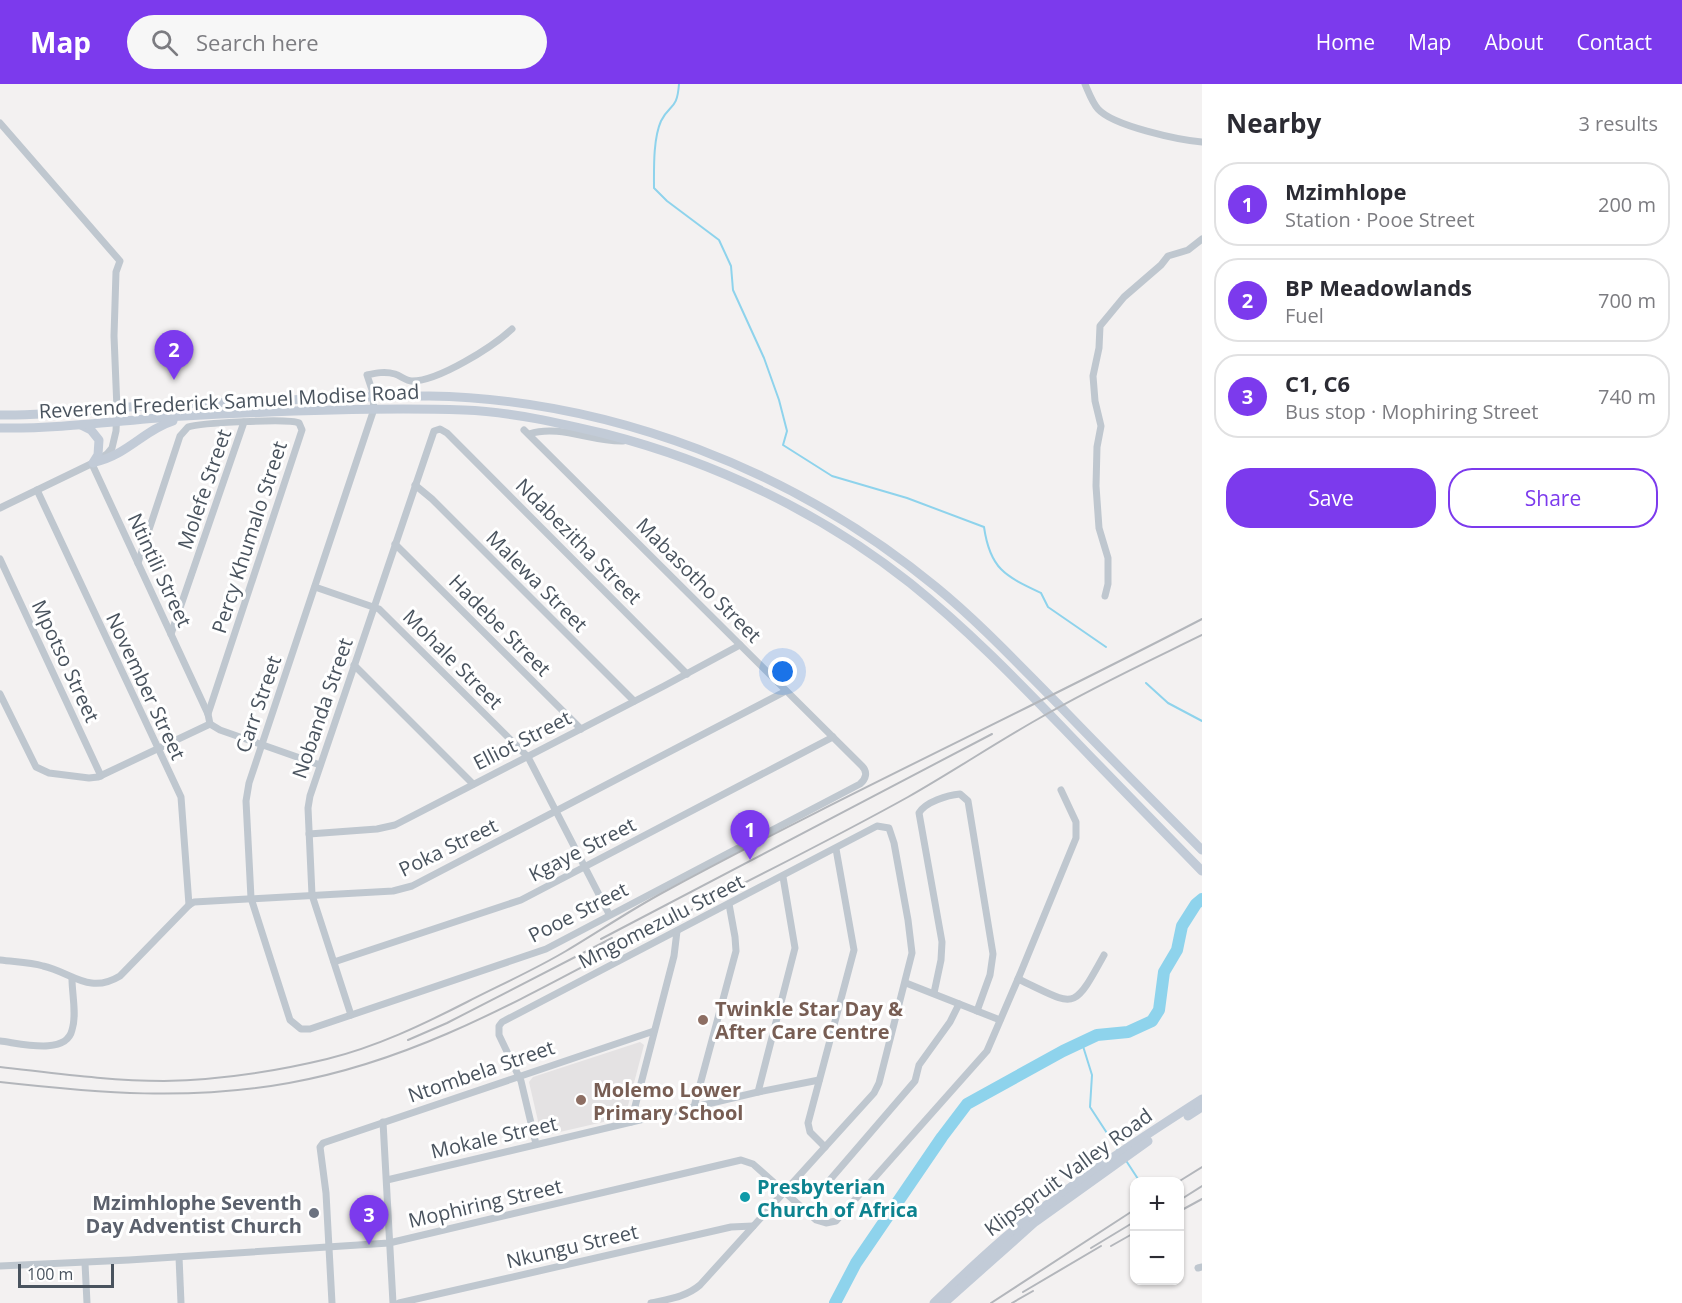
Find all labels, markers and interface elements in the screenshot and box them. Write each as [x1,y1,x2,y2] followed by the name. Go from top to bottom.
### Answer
[127,15,547,69] search box
[30,23,91,61] text: Map
[148,26,181,59] icon: search
[196,27,319,57] text: Search here
[1316,28,1375,56] text: Home
[1408,28,1451,56] text: Map
[1484,28,1544,56] text: About
[1577,28,1652,56] text: Contact
[1226,105,1321,141] text: Nearby
[1578,110,1658,137] text: 3 results
[1285,176,1407,206] text: Mzimhlope
[1242,191,1253,218] text: 1
[1598,191,1656,218] text: 200 m
[1285,206,1475,233] text: Station · Pooe Street
[1285,272,1472,302] text: BP Meadowlands
[1242,287,1253,314] text: 2
[1598,287,1656,314] text: 700 m
[1285,302,1324,329] text: Fuel
[154,330,194,380] pin: 2
[1285,368,1350,398] text: C1, C6
[38,378,420,424] street label: Reverend Frederick Samuel Modise Road
[1242,383,1253,410] text: 3
[1598,383,1656,410] text: 740 m
[1285,398,1538,425] text: Bus stop · Mophiring Street
[171,425,237,553] street label: Molefe Street
[205,437,293,637] street label: Percy Khumalo Street
[1226,468,1436,528] button: Save
[1448,468,1658,528] button: Share
[510,472,648,610] street label: Ndabezitha Street
[122,509,198,631] street label: Ntintili Street
[631,512,767,648] street label: Mabasotho Street
[480,524,594,638] street label: Malewa Street
[443,568,557,682] street label: Hadebe Street
[26,595,106,727] street label: Mpotso Street
[397,603,509,715] street label: Mohale Street
[100,608,192,764] street label: November Street
[285,634,359,782] street label: Nobanda Street
[229,652,287,756] street label: Carr Street
[768,657,797,686] your location
[468,704,576,776] street label: Elliot Street
[730,810,770,860] pin: 1
[394,811,502,883] street label: Poka Street
[524,811,640,887] street label: Kgaye Street
[573,867,749,975] street label: Mngomezulu Street
[524,875,632,949] street label: Pooe Street
[715,995,903,1045] place label: Twinkle Star Day & After Care Centre
[696,1013,710,1027] marker: Twinkle Star Day & After Care Centre
[404,1033,558,1109] street label: Ntombela Street
[593,1076,743,1126] place label: Molemo Lower Primary School
[574,1093,588,1107] marker: Molemo Lower Primary School
[979,1102,1157,1242] street label: Klipspruit Valley Road
[428,1109,560,1165] street label: Mokale Street
[405,1172,565,1234] street label: Mophiring Street
[757,1173,918,1223] place label: Presbyterian Church of Africa
[1130,1177,1184,1285] map controls
[1130,1177,1184,1231] button: +
[86,1189,302,1239] place label: Mzimhlophe Seventh Day Adventist Church
[738,1190,752,1204] marker: Presbyterian Church of Africa
[350,1196,388,1245] pin: 3
[307,1206,321,1220] marker: Mzimhlophe Seventh Day Adventist Church
[504,1218,640,1274] street label: Nkungu Street
[1130,1231,1184,1285] button: −
[18,1261,114,1288] scale bar
[27,1263,73,1285] text: 100 m

